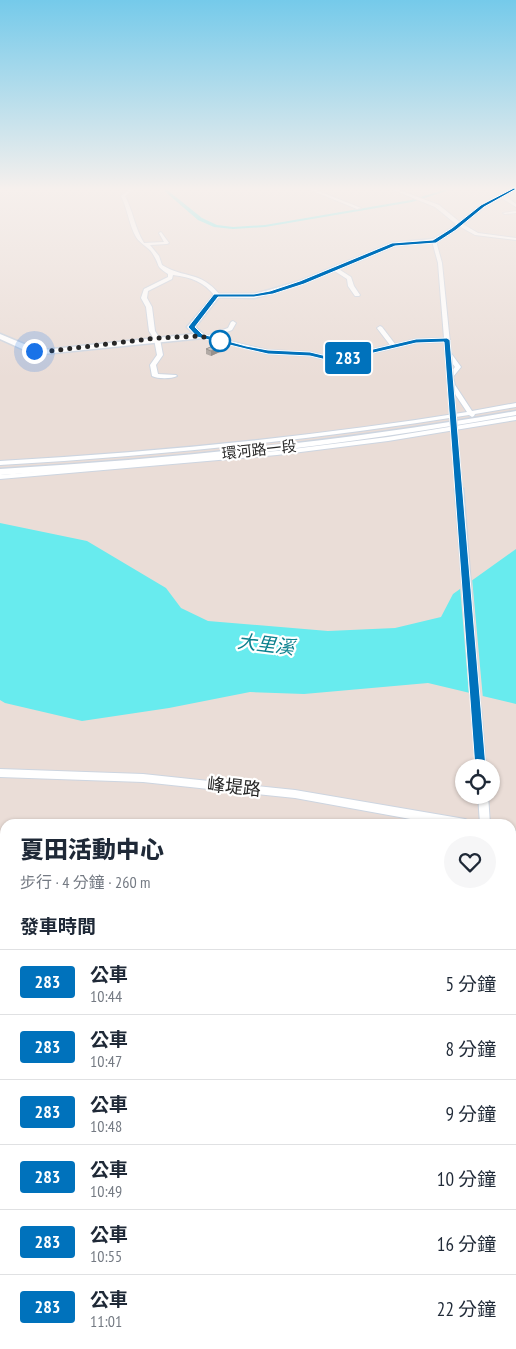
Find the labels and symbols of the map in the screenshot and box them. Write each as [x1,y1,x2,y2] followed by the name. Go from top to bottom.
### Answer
[209,330,231,352] unlabelled marker
[22,339,47,364] your location
[319,342,377,374] line badge: 283
[221,436,297,463] street label: 環河路一段
[236,629,299,660] water label: 大里溪
[206,772,262,801] street label: 峰堤路

